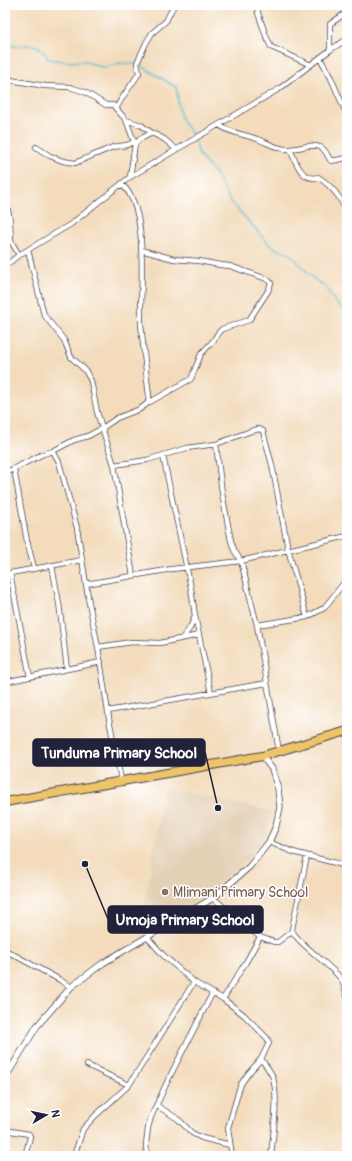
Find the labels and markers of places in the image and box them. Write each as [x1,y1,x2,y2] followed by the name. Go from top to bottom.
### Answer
[33,739,205,766] callout: Tunduma Primary School
[173,884,308,901] place label: Mlimani Primary School
[160,887,170,897] marker: Mlimani Primary School
[108,906,263,933] callout: Umoja Primary School

